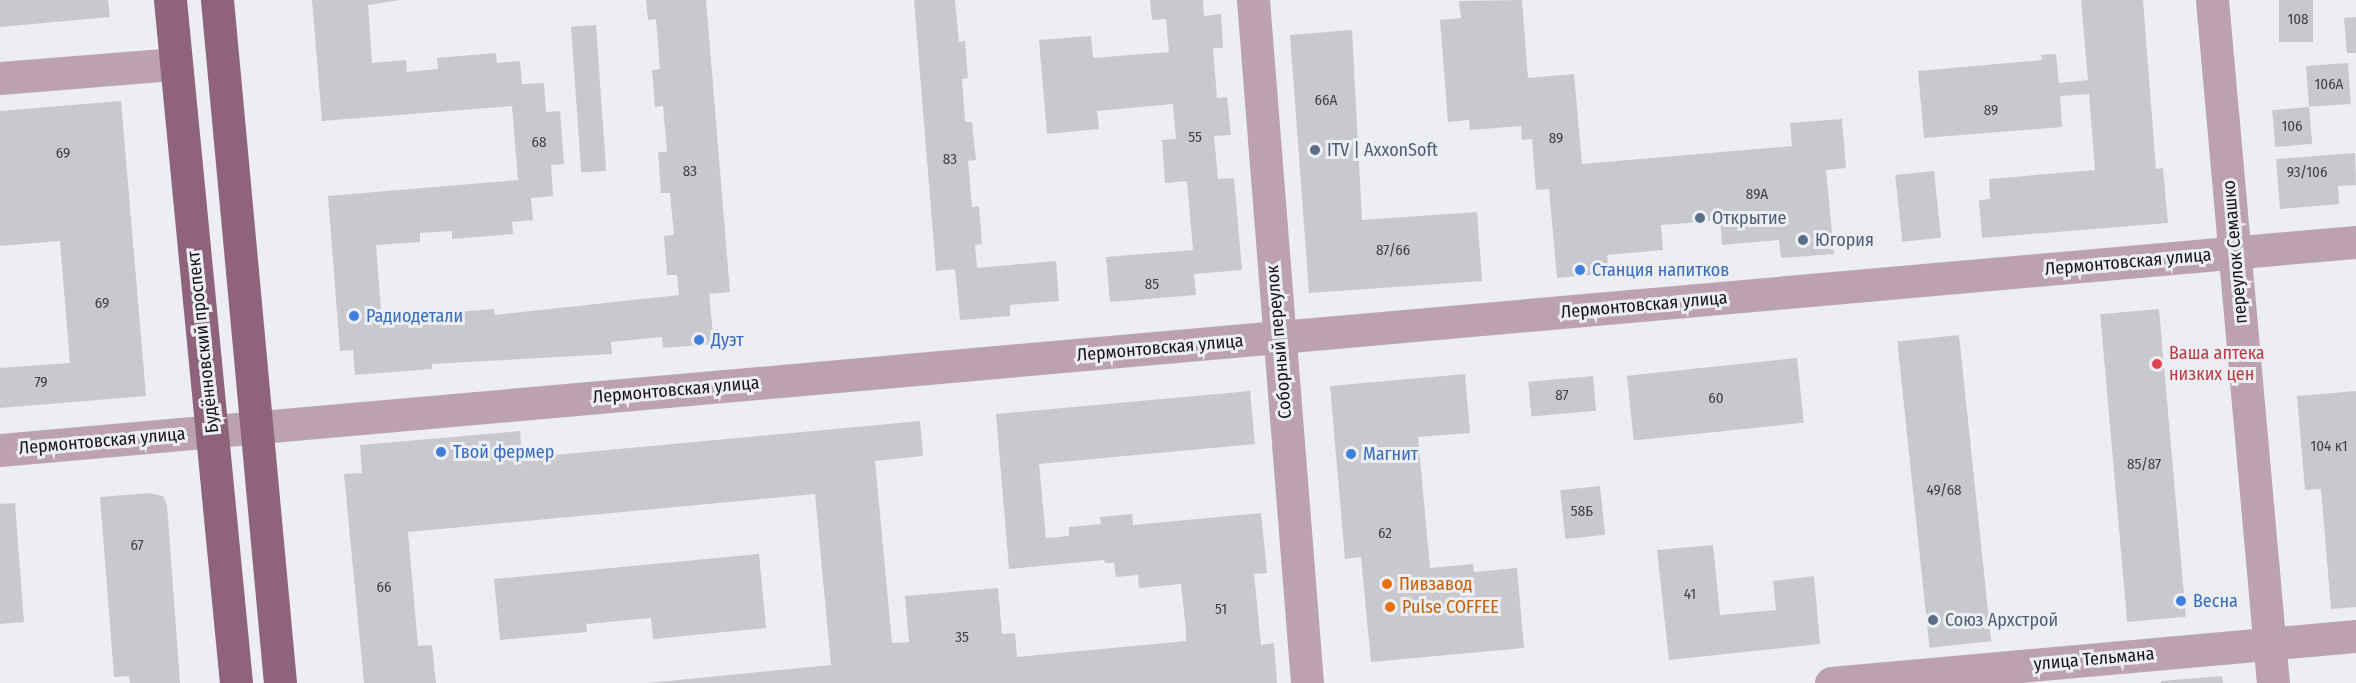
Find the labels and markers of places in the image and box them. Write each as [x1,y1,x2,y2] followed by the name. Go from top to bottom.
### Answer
[1327,139,1438,161] place label: ITV | AxxonSoft
[1308,143,1322,157] marker: ITV | AxxonSoft
[1712,207,1786,229] place label: Открытие
[1693,211,1707,225] marker: Открытие
[1815,229,1874,251] place label: Югория
[1796,233,1810,247] marker: Югория
[1592,259,1729,281] place label: Станция напитков
[1573,263,1587,277] marker: Станция напитков
[366,305,463,327] place label: Радиодетали
[347,309,361,323] marker: Радиодетали
[711,329,744,351] place label: Дуэт
[692,333,706,347] marker: Дуэт
[2169,343,2265,386] place label: Ваша аптека низких цен
[2150,357,2164,371] marker: Ваша аптека низких цен
[453,441,554,463] place label: Твой фермер
[1363,443,1418,465] place label: Магнит
[434,445,448,459] marker: Твой фермер
[1344,447,1358,461] marker: Магнит
[1399,573,1472,595] place label: Пивзавод
[1380,577,1394,591] marker: Пивзавод
[2193,590,2238,612] place label: Весна
[2174,594,2188,608] marker: Весна
[1402,596,1499,618] place label: Pulse COFFEE
[1383,600,1397,614] marker: Pulse COFFEE
[1945,609,2058,631] place label: Союз Архстрой
[1926,613,1940,627] marker: Союз Архстрой

